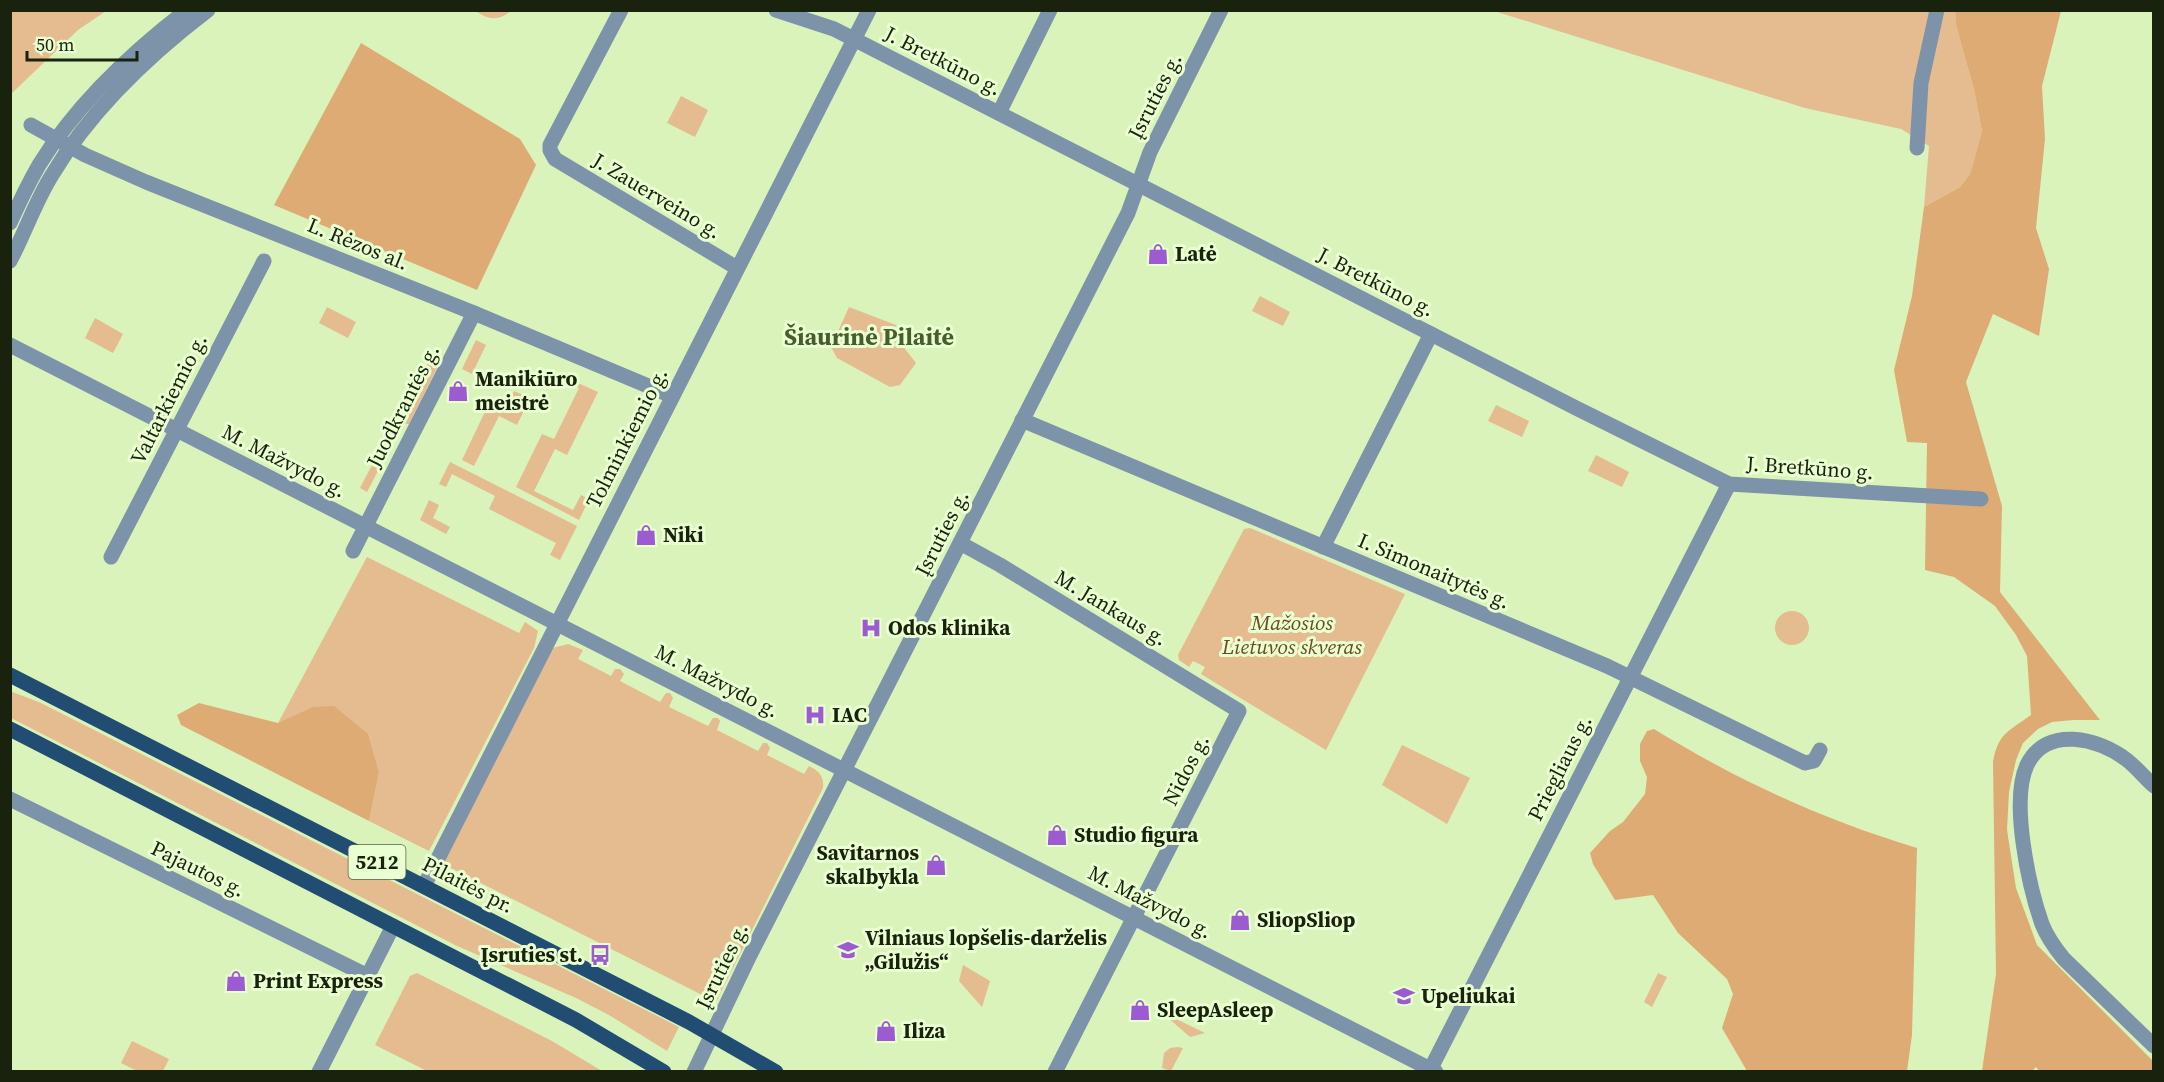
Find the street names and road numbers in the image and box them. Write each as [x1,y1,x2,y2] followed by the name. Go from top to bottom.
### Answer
[879,18,1007,102] street label: J. Bretkūno g.
[1121,48,1188,144] street label: Įsruties g.
[587,145,727,245] street label: J. Zauerveino g.
[303,210,413,277] street label: L. Rėzos al.
[1312,239,1440,323] street label: J. Bretkūno g.
[123,329,214,469] street label: Valtarkiemio g.
[359,339,446,473] street label: Juodkrantės g.
[579,363,674,513] street label: Tolminkiemio g.
[217,417,351,504] street label: M. Mažvydo g.
[1744,449,1875,486] street label: J. Bretkūno g.
[908,485,975,581] street label: Įsruties g.
[1354,525,1515,616] street label: I. Simonaitytės g.
[1050,563,1173,653] street label: M. Jankaus g.
[650,637,784,724] street label: M. Mažvydo g.
[1520,710,1599,826] street label: Priegliaus g.
[1155,729,1216,810] street label: Nidos g.
[146,833,250,904] street label: Pajautos g.
[348,845,406,879] road number: 5212
[418,849,519,920] street label: Pilaitės pr.
[1083,858,1217,945] street label: M. Mažvydo g.
[688,918,755,1014] street label: Įsruties g.

